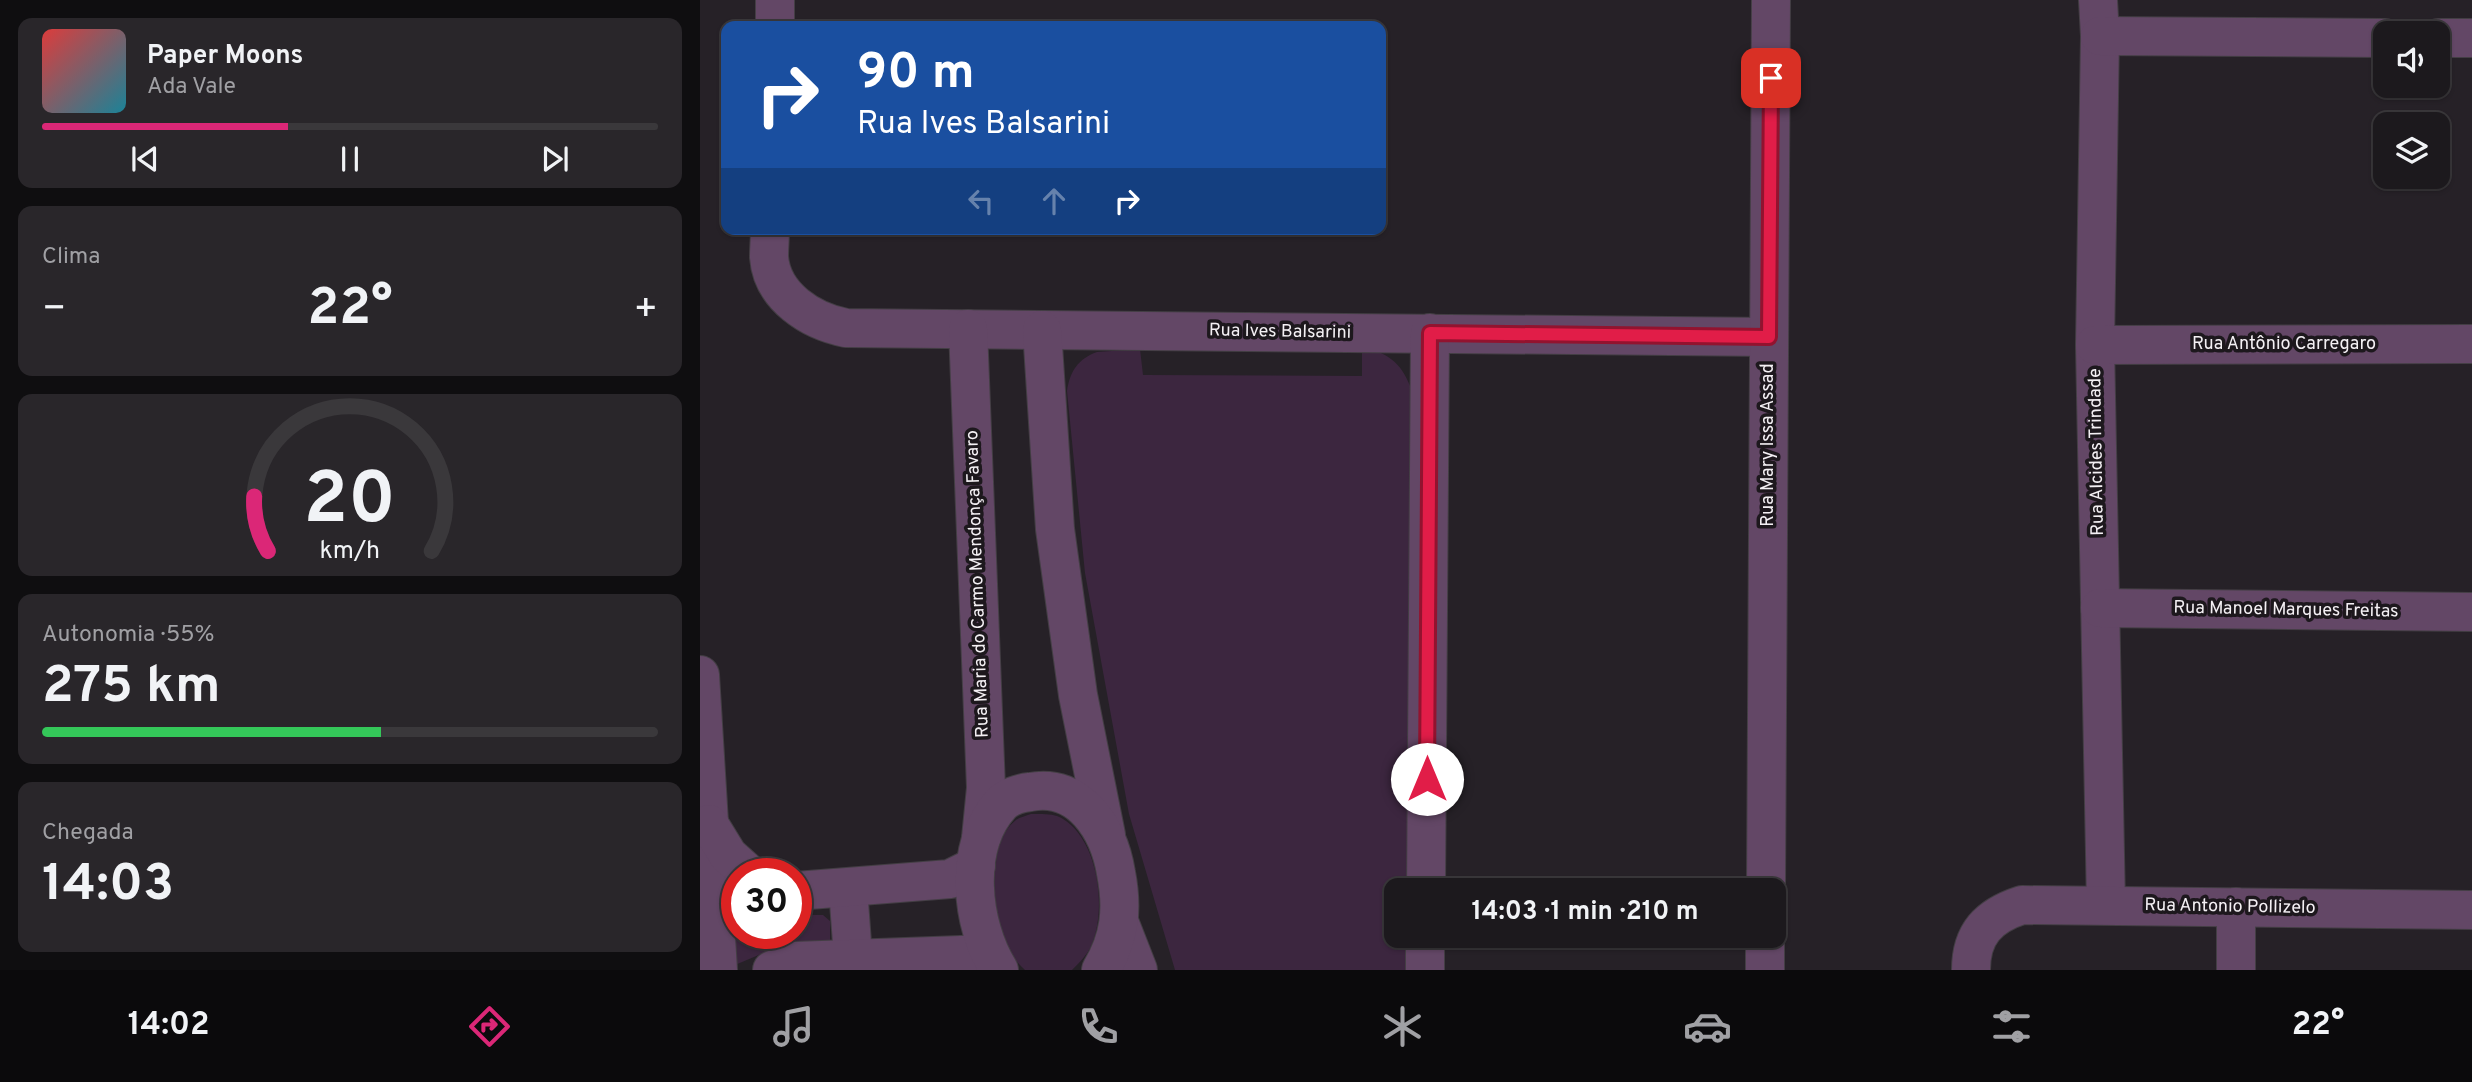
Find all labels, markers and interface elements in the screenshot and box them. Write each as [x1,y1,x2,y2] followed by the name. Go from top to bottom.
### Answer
[2373,21,2450,189] map controls
[2373,21,2450,98] button: sound
[147,40,303,73] text: Paper Moons
[857,44,975,106] text: 90 m
[1741,48,1801,108] pin
[742,49,833,140] icon: right
[1752,59,1790,97] icon: arrive
[147,73,236,102] text: Ada Vale
[857,105,1110,145] text: Rua Ives Balsarini
[2373,112,2450,189] button: layers
[126,140,164,178] icon: previous
[331,140,369,178] icon: pause
[536,140,574,178] icon: next
[962,182,1000,220] icon: left
[1035,182,1073,220] icon: ahead
[1108,182,1146,220] icon: right
[42,243,100,272] text: Clima
[307,277,393,343] text: 22°
[42,286,67,335] text: −
[633,286,658,335] text: +
[1209,319,1351,345] street label: Rua Ives Balsarini
[2192,333,2376,356] street label: Rua Antônio Carregaro
[1757,363,1780,527] street label: Rua Mary Issa Assad
[2084,368,2110,536] street label: Rua Alcides Trindade
[961,430,995,738] street label: Rua Maria do Carmo Mendonça Favaro
[304,457,396,549] text: 20
[320,536,380,568] text: km/h
[2173,597,2399,623] street label: Rua Manoel Marques Freitas
[42,621,214,650] text: Autonomia · 55%
[42,655,221,721] text: 275 km
[1390,742,1464,816] position arrow
[42,819,134,848] text: Chegada
[42,853,174,919] text: 14:03
[721,858,812,949] speed limit sign: 30
[2144,894,2316,920] street label: Rua Antonio Pollizelo
[1471,896,1699,929] text: 14:03 · 1 min · 210 m
[465,1002,514,1051] icon: directions
[769,1002,818,1051] icon: music
[1074,1002,1123,1051] icon: phone
[1378,1002,1427,1051] icon: climate
[1683,1002,1732,1051] icon: car
[1987,1002,2036,1051] icon: filters
[128,1006,210,1046] text: 14:02
[2292,1006,2344,1046] text: 22°

